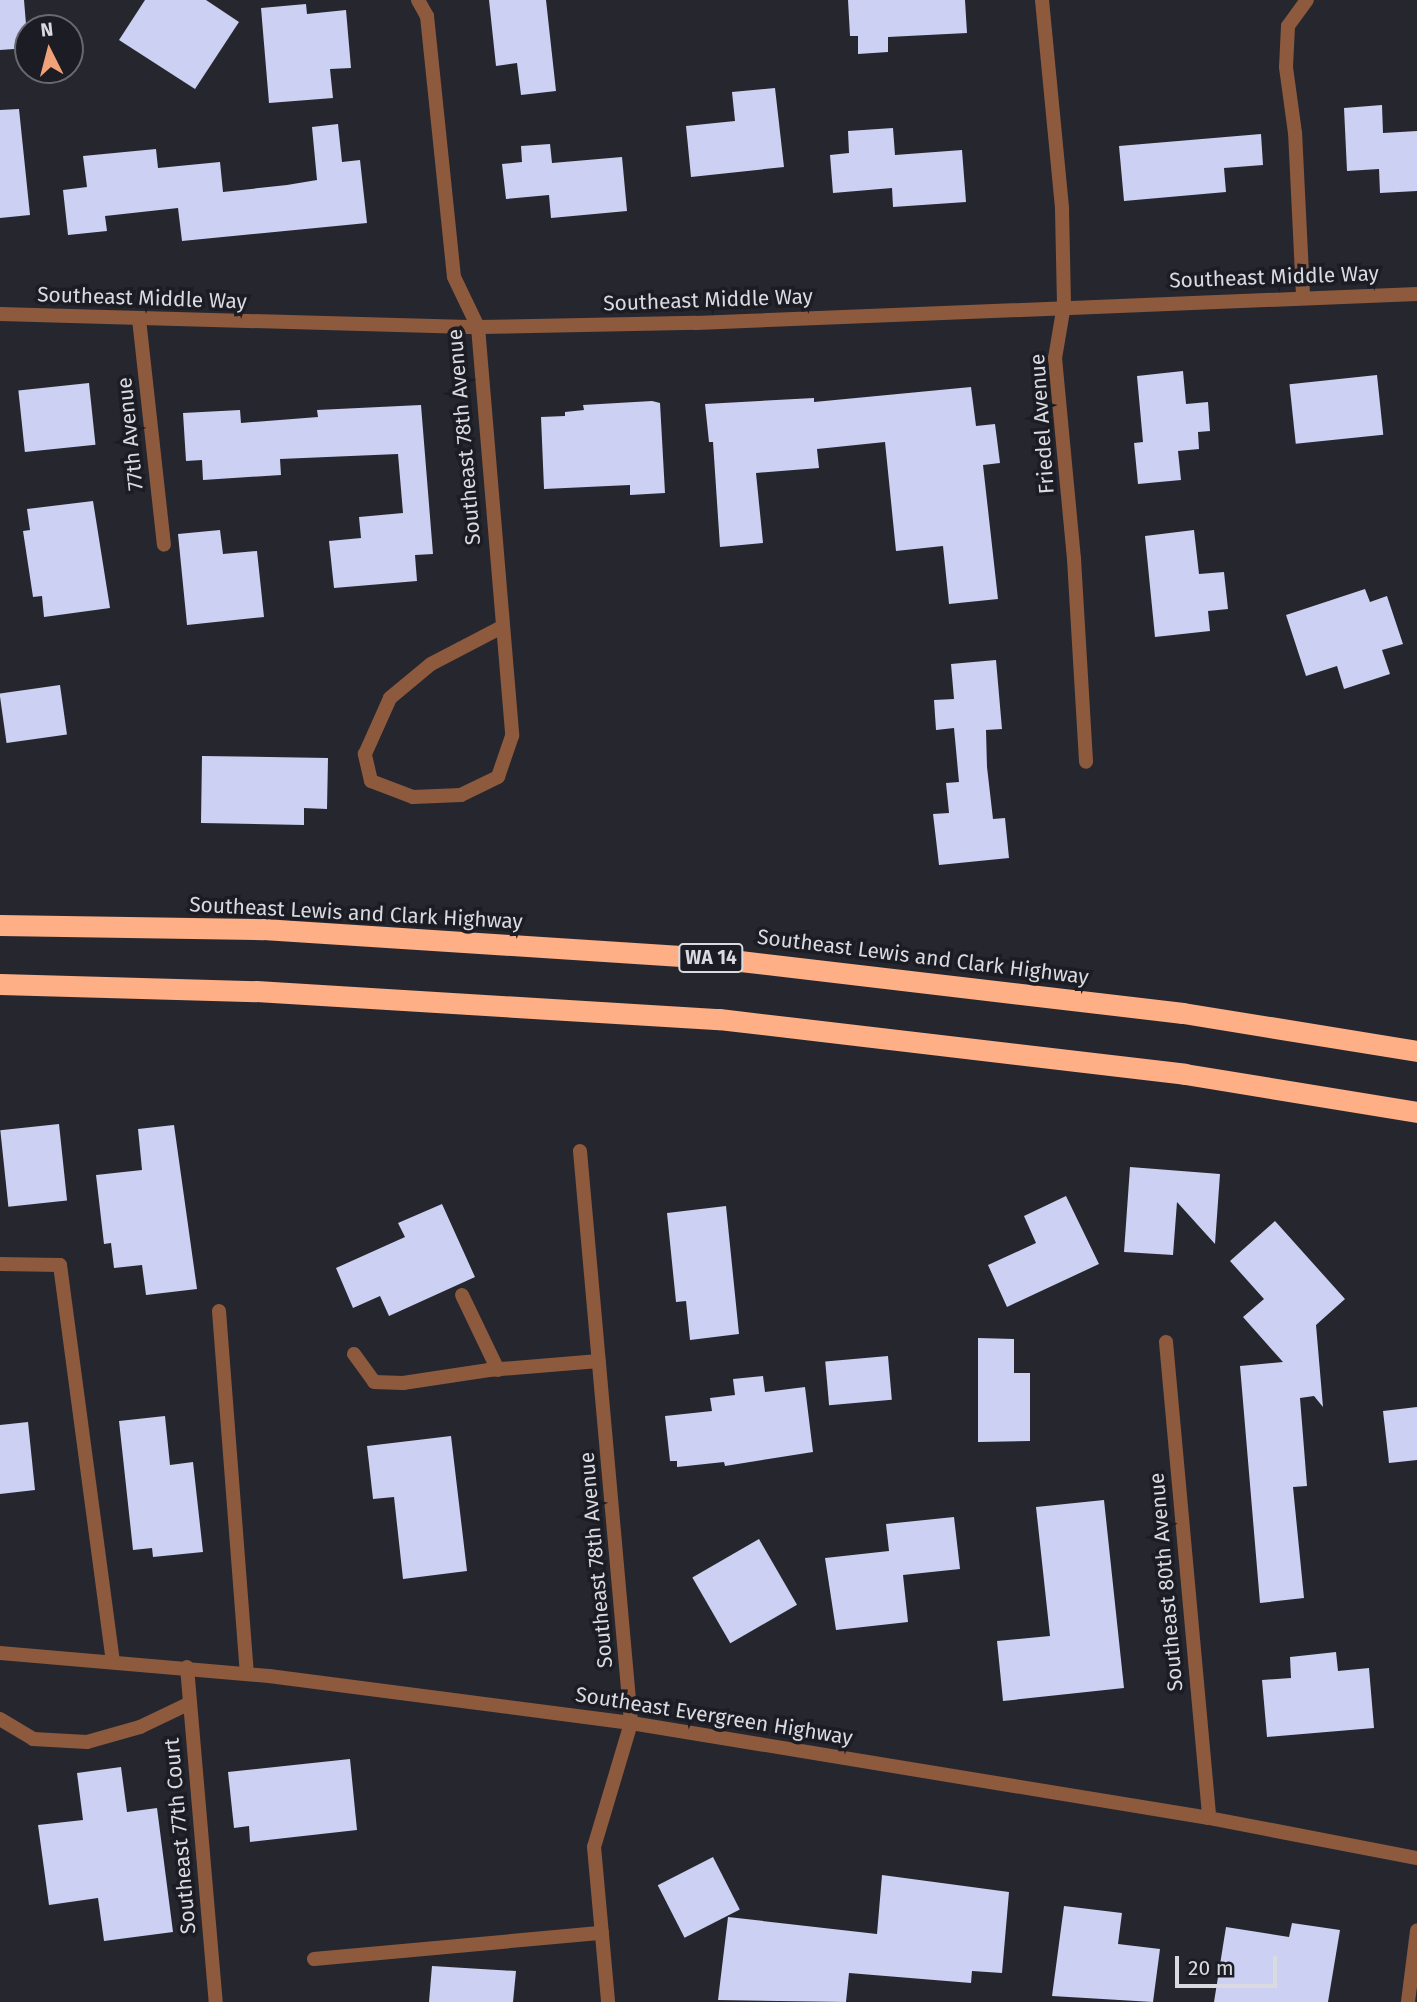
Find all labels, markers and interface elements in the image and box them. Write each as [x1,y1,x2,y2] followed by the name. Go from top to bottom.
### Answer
[14,14,84,84] north arrow
[39,18,54,42] text: N
[1169,261,1379,293] street label: Southeast Middle Way
[37,282,247,314] street label: Southeast Middle Way
[603,284,813,316] street label: Southeast Middle Way
[442,328,486,546] street label: Southeast 78th Avenue
[1025,353,1059,495] street label: Friedel Avenue
[112,376,148,492] street label: 77th Avenue
[189,892,523,934] street label: Southeast Lewis and Clark Highway
[756,924,1090,990] street label: Southeast Lewis and Clark Highway
[678,942,744,974] road number: WA 14
[574,1451,618,1669] street label: Southeast 78th Avenue
[1144,1471,1188,1693] street label: Southeast 80th Avenue
[574,1682,854,1750] street label: Southeast Evergreen Highway
[159,1737,201,1935] street label: Southeast 77th Court
[1179,1942,1280,1986] scale bar
[1188,1955,1234,1981] text: 20 m

